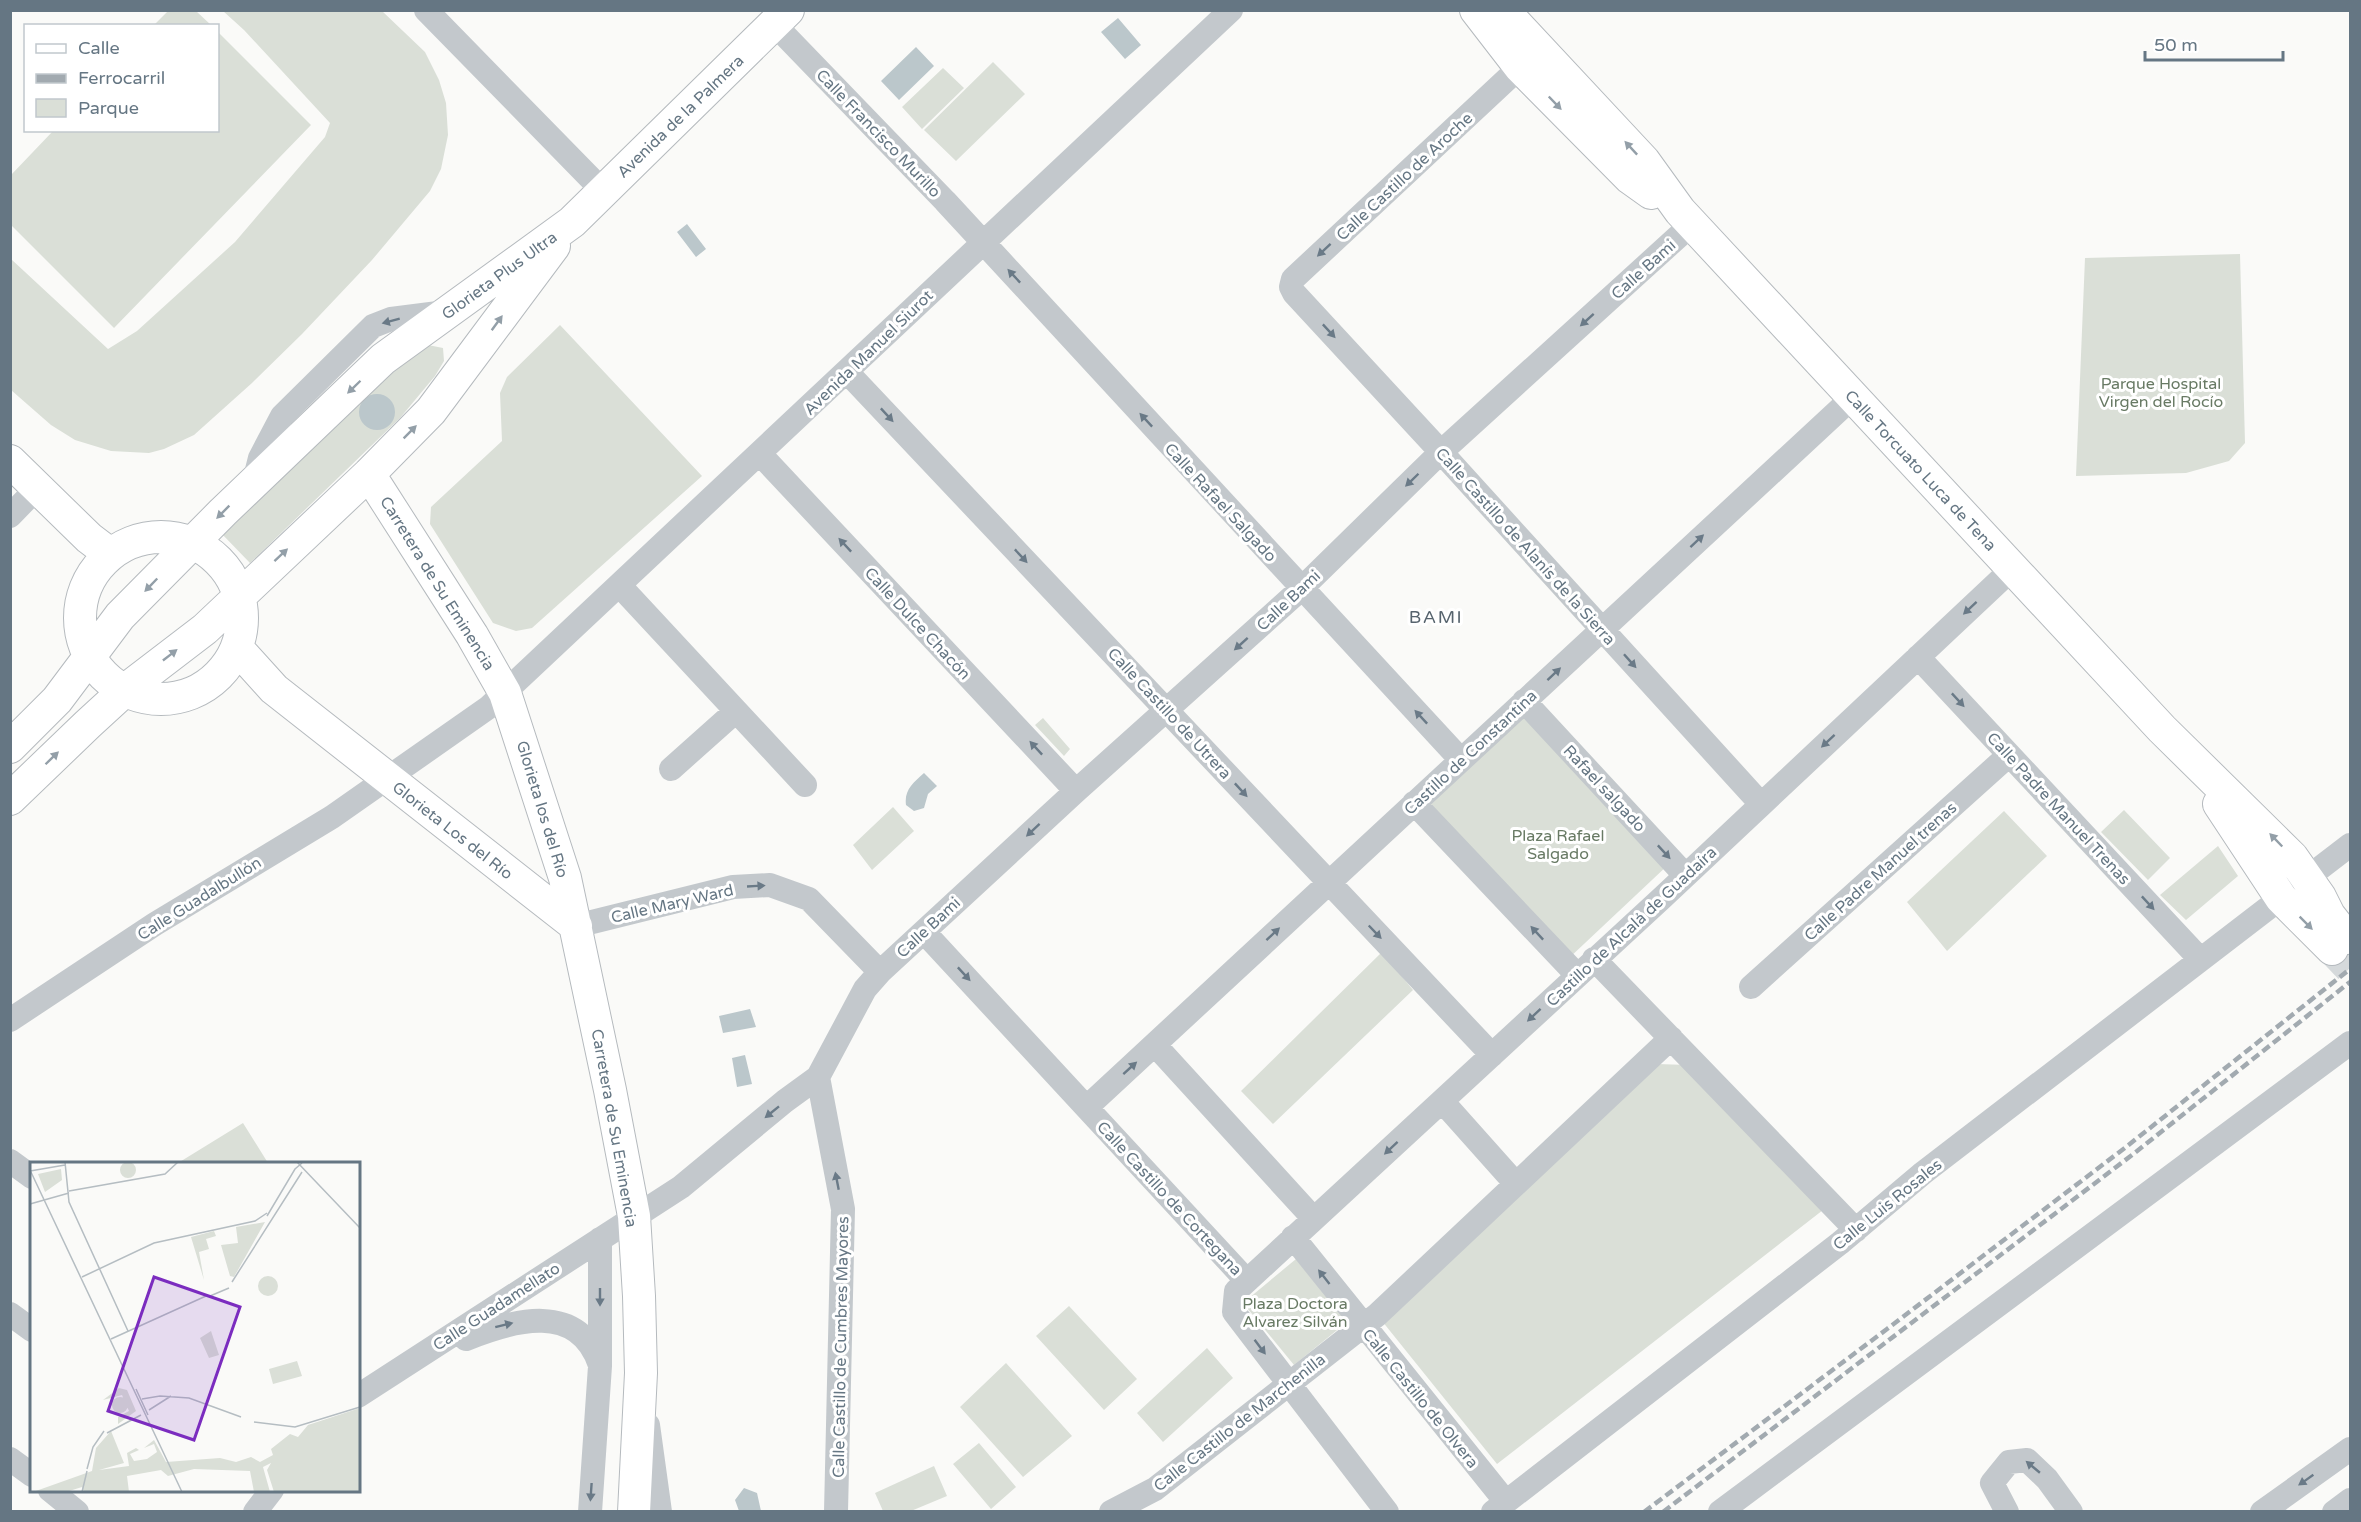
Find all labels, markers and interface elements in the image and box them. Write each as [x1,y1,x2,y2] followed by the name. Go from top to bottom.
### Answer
[24,24,219,132] legend
[2145,24,2283,62] scale bar
[2154,34,2198,56] text: 50 m
[78,37,120,59] text: Calle
[613,51,748,182] street label: Avenida de la Palmera
[812,65,945,202] street label: Calle Francisco Murillo
[78,67,165,89] text: Ferrocarril
[1548,95,1562,110] one-way arrow
[78,97,139,119] text: Parque
[1332,108,1477,245] street label: Calle Castillo de Aroche
[1625,141,1638,156] one-way arrow
[438,227,561,324] street label: Glorieta Plus Ultra
[1607,236,1680,304] street label: Calle Bami
[1317,243,1331,257] one-way arrow
[1007,269,1021,284] one-way arrow
[800,286,937,420] street label: Avenida Manuel Siurot
[1580,313,1595,326] one-way arrow
[382,316,400,326] one-way arrow
[491,316,503,332] one-way arrow
[1322,323,1335,338] one-way arrow
[2099,374,2223,412] park label: Parque Hospital Virgen del Rocío
[346,380,361,394] one-way arrow
[1840,386,2000,555] street label: Calle Torcuato Luca de Tena
[880,407,894,422] one-way arrow
[1140,413,1153,428] one-way arrow
[403,426,417,440] one-way arrow
[1160,439,1281,566] street label: Calle Rafael Salgado
[1431,444,1619,650] street label: Calle Castillo de Alanís de la Sierra
[1406,473,1420,487] one-way arrow
[375,493,499,674] street label: Carretera de Su Eminencia
[217,504,231,518] one-way arrow
[1690,534,1705,548] one-way arrow
[839,538,852,553] one-way arrow
[274,548,289,562] one-way arrow
[1014,549,1028,563] one-way arrow
[860,563,975,684] street label: Calle Dulce Chacón
[1253,566,1325,635] street label: Calle Bami
[145,577,159,591] one-way arrow
[1963,601,1978,614] one-way arrow
[1409,606,1463,628] district label: BAMI
[1233,637,1248,651] one-way arrow
[1103,644,1235,784] street label: Calle Castillo de Utrera
[163,650,178,662] one-way arrow
[1623,653,1636,668] one-way arrow
[1547,667,1562,681] one-way arrow
[1400,686,1541,820] street label: Castillo de Constantina
[1950,692,1964,706] one-way arrow
[1414,710,1428,725] one-way arrow
[1982,728,2134,889] street label: Calle Padre Manuel Trenas
[1821,734,1835,748] one-way arrow
[512,738,572,880] street label: Glorieta los del Río
[1030,741,1044,755] one-way arrow
[1559,741,1650,836] street label: Rafael salgado
[45,752,59,766] one-way arrow
[388,778,517,884] street label: Glorieta Los del Río
[1234,783,1248,797] one-way arrow
[1800,798,1961,946] street label: Calle Padre Manuel trenas
[1026,823,1041,837] one-way arrow
[1512,826,1604,864] park label: Plaza Rafael Salgado
[2269,834,2283,848] one-way arrow
[1542,842,1721,1011] street label: Castillo de Alcalá de Guadaíra
[1657,845,1671,860] one-way arrow
[134,853,265,945] street label: Calle Guadalbullón
[609,880,735,928] street label: Calle Mary Ward
[746,881,765,890] one-way arrow
[893,893,965,962] street label: Calle Bami
[2141,896,2155,911] one-way arrow
[2299,916,2313,930] one-way arrow
[1368,924,1381,939] one-way arrow
[1530,926,1544,940] one-way arrow
[1265,928,1279,942] one-way arrow
[956,967,970,981] one-way arrow
[1527,1008,1542,1021] one-way arrow
[587,1027,641,1229] street label: Carretera de Su Eminencia
[1122,1062,1137,1075] one-way arrow
[764,1106,779,1118] one-way arrow
[1092,1117,1246,1280] street label: Calle Castillo de Cortegana
[1384,1141,1399,1155] one-way arrow
[1829,1155,1946,1255] street label: Calle Luis Rosales
[30,1162,360,1492] inset map
[832,1171,841,1190] one-way arrow
[829,1216,853,1478] street label: Calle Castillo de Cumbres Mayores
[429,1258,564,1355] street label: Calle Guadamellato
[1317,1269,1330,1285] one-way arrow
[595,1288,605,1307] one-way arrow
[1242,1294,1348,1332] park label: Plaza Doctora Alvarez Silván
[496,1320,514,1329] one-way arrow
[1358,1325,1483,1472] street label: Calle Castillo de Olvera
[1254,1339,1266,1355] one-way arrow
[1150,1349,1330,1496] street label: Calle Castillo de Marchenilla
[2026,1460,2041,1474] one-way arrow
[2299,1474,2315,1486] one-way arrow
[586,1482,596,1501] one-way arrow

